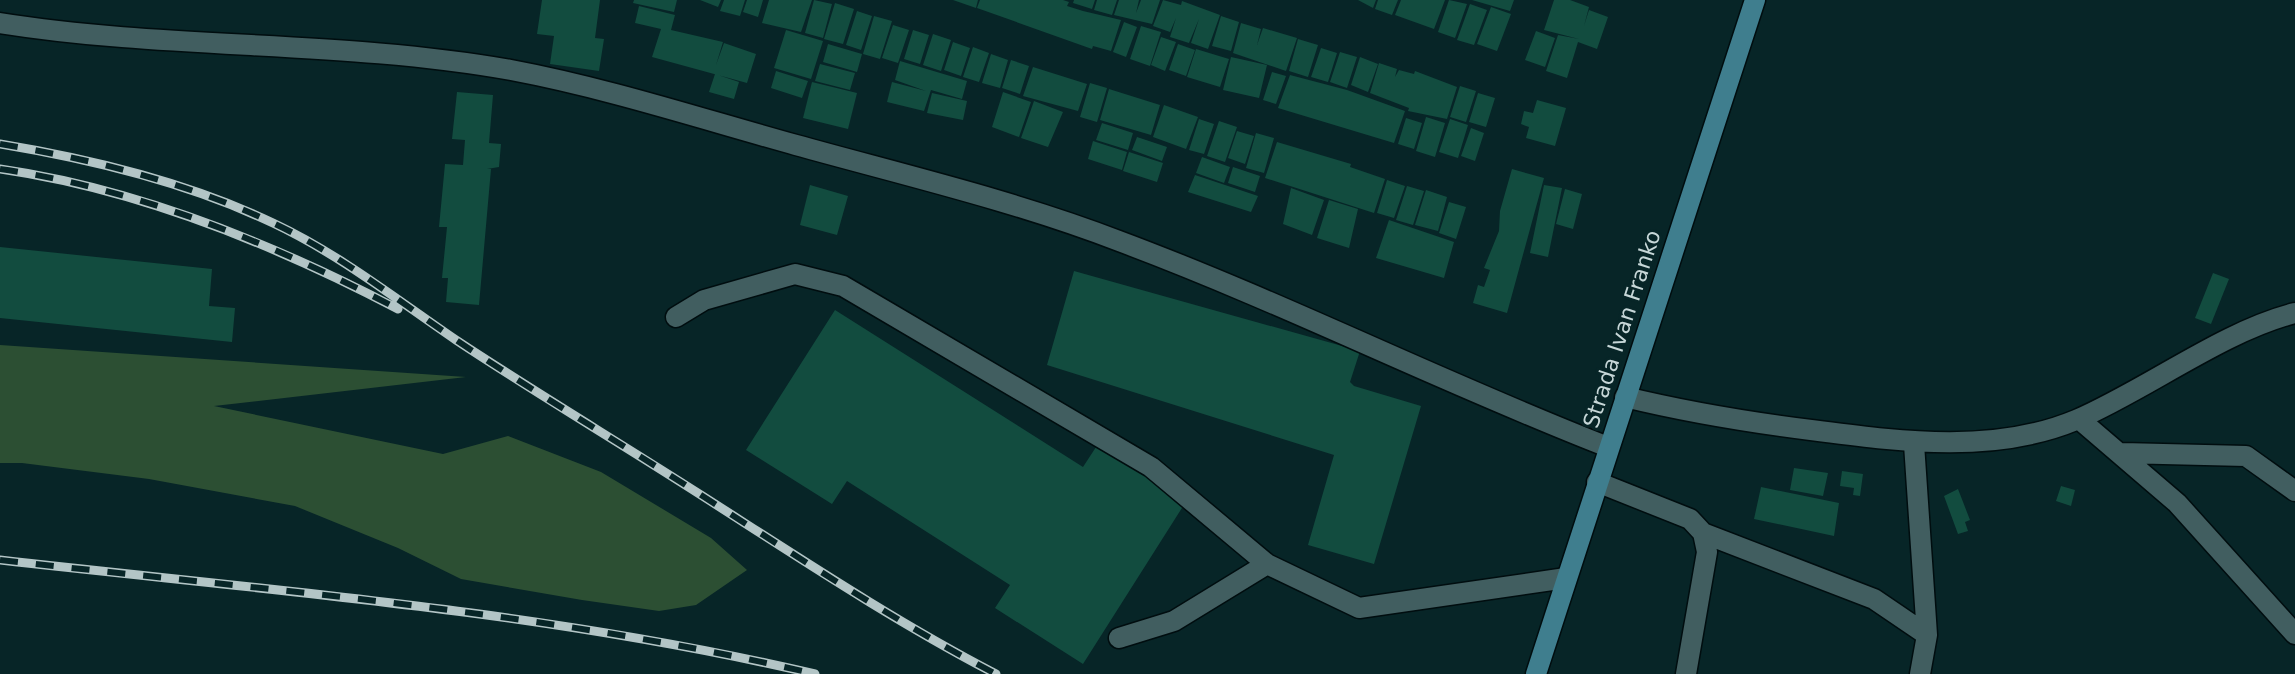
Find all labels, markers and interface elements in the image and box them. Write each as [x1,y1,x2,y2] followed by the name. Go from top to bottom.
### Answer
[1578,227,1666,431] street label: Strada Ivan Franko

